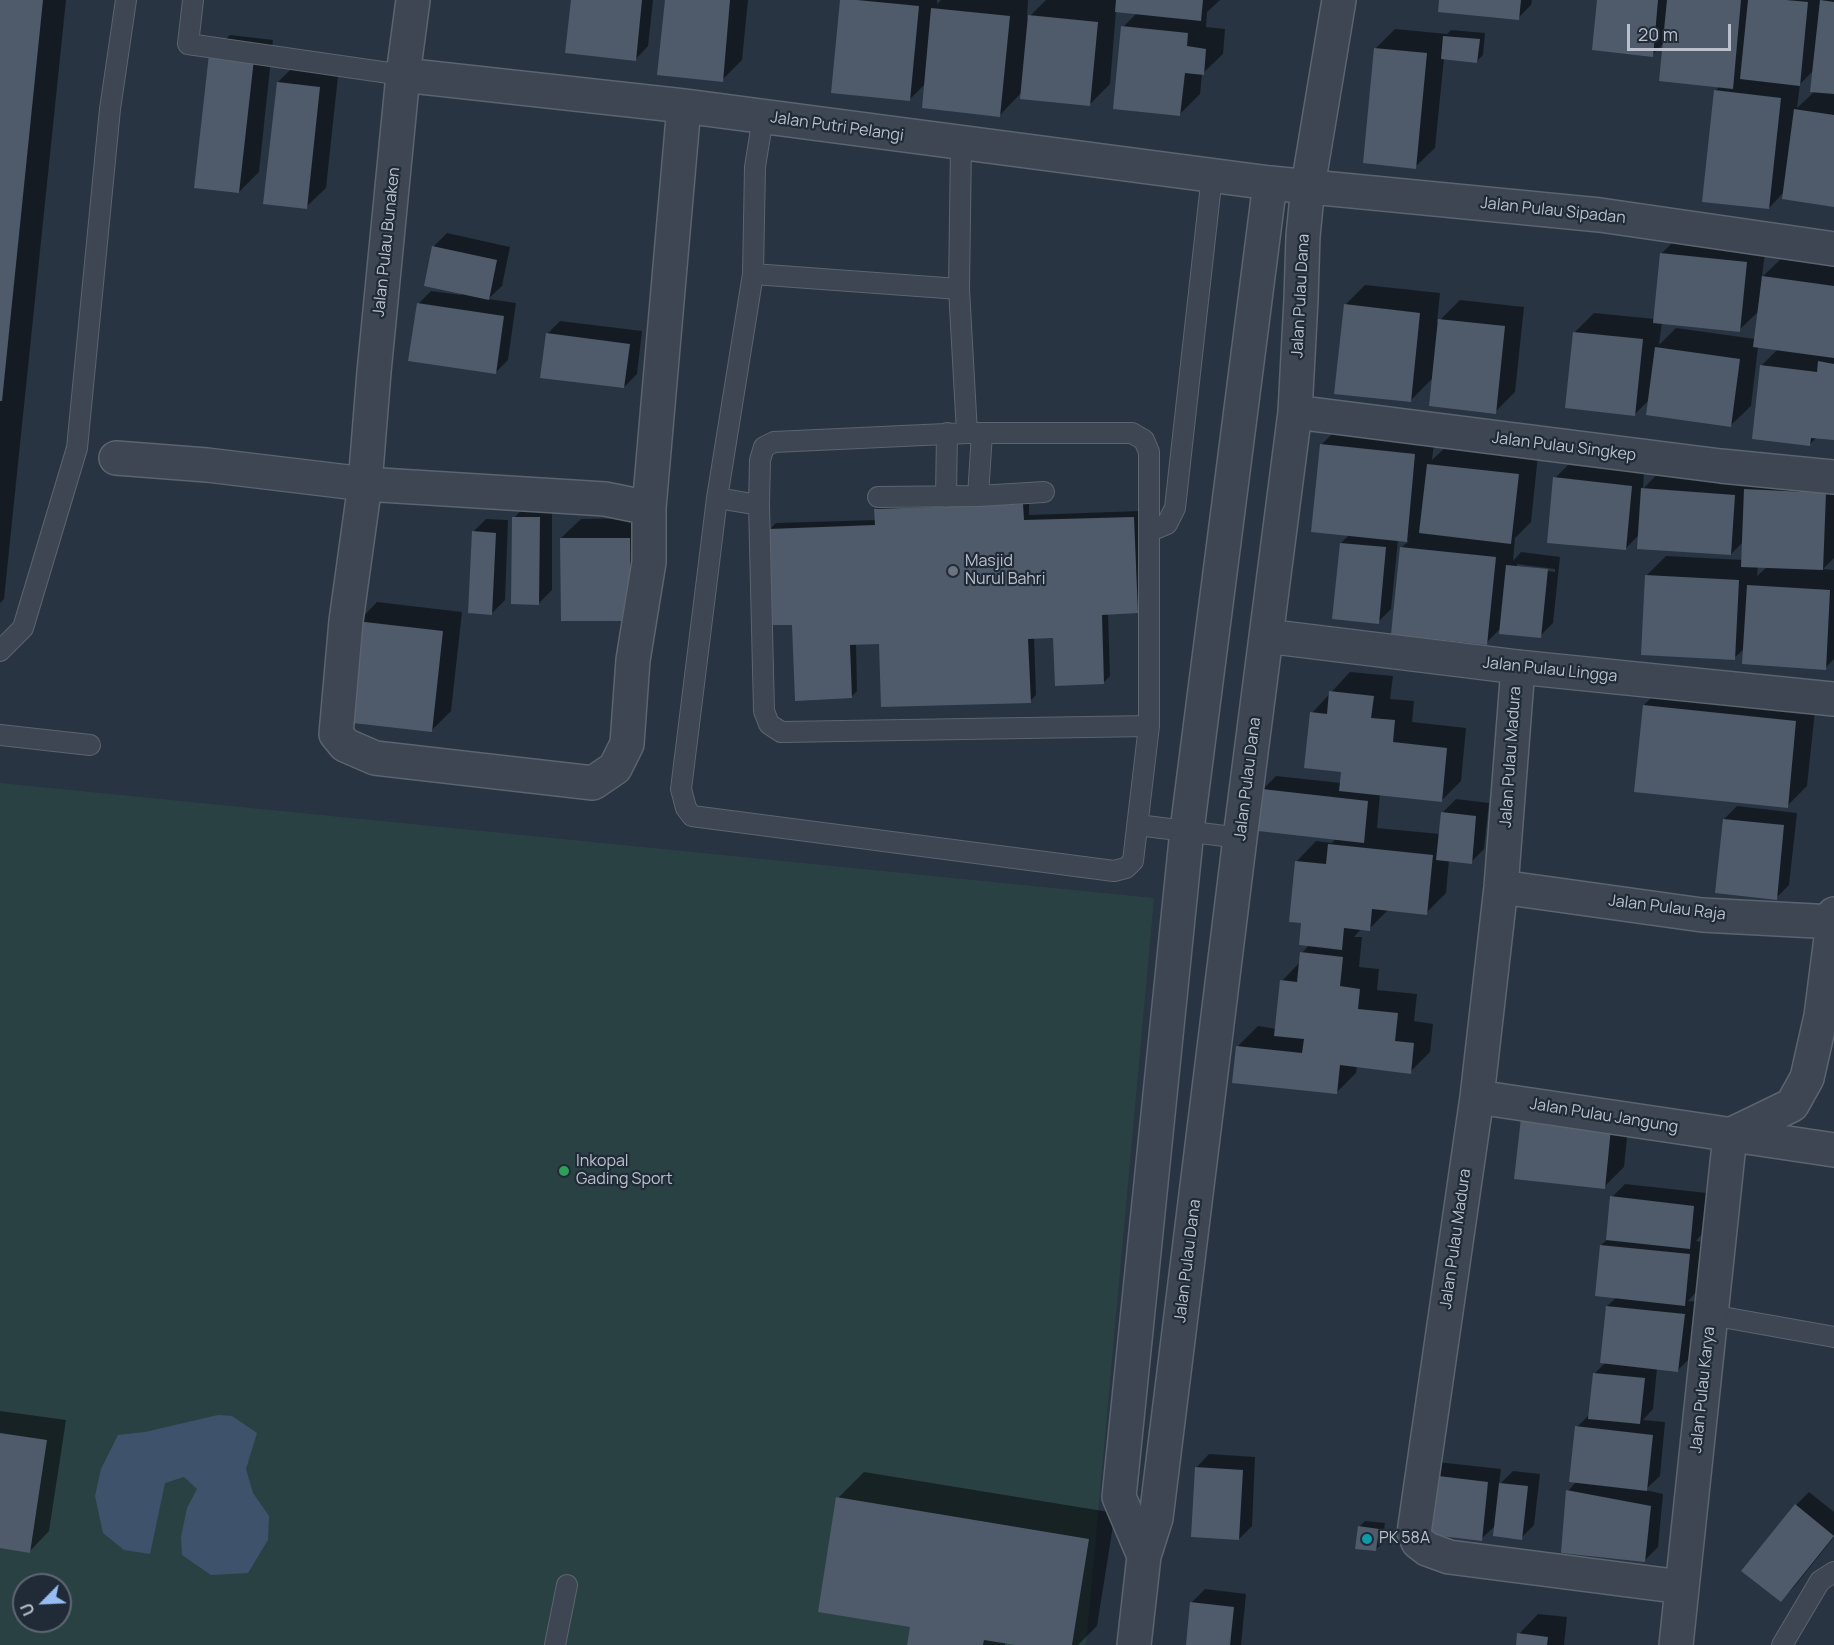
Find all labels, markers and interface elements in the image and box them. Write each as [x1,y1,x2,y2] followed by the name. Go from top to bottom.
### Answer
[1630,12,1734,50] scale bar
[1638,22,1678,46] text: 20 m
[769,108,905,146] street label: Jalan Putri Pelangi
[370,166,404,318] street label: Jalan Pulau Bunaken
[1479,194,1627,228] street label: Jalan Pulau Sipadan
[1288,234,1314,358] street label: Jalan Pulau Dana
[1491,429,1637,465] street label: Jalan Pulau Singkep
[965,552,1045,590] place label: Masjid Nurul Bahri
[946,564,960,578] marker: Masjid Nurul Bahri
[1482,653,1618,687] street label: Jalan Pulau Lingga
[1496,686,1526,828] street label: Jalan Pulau Madura
[1231,716,1265,842] street label: Jalan Pulau Dana
[1607,891,1727,925] street label: Jalan Pulau Raja
[1528,1095,1680,1137] street label: Jalan Pulau Jangung
[576,1152,673,1190] place label: Inkopal Gading Sport
[557,1164,571,1178] marker: Inkopal Gading Sport
[1437,1167,1475,1311] street label: Jalan Pulau Madura
[1171,1198,1205,1324] street label: Jalan Pulau Dana
[1687,1326,1719,1454] street label: Jalan Pulau Karya
[1379,1529,1430,1549] place label: PK 58A
[1360,1532,1374,1546] marker: PK 58A
[12,1573,72,1633] north arrow
[15,1600,40,1619] text: U

